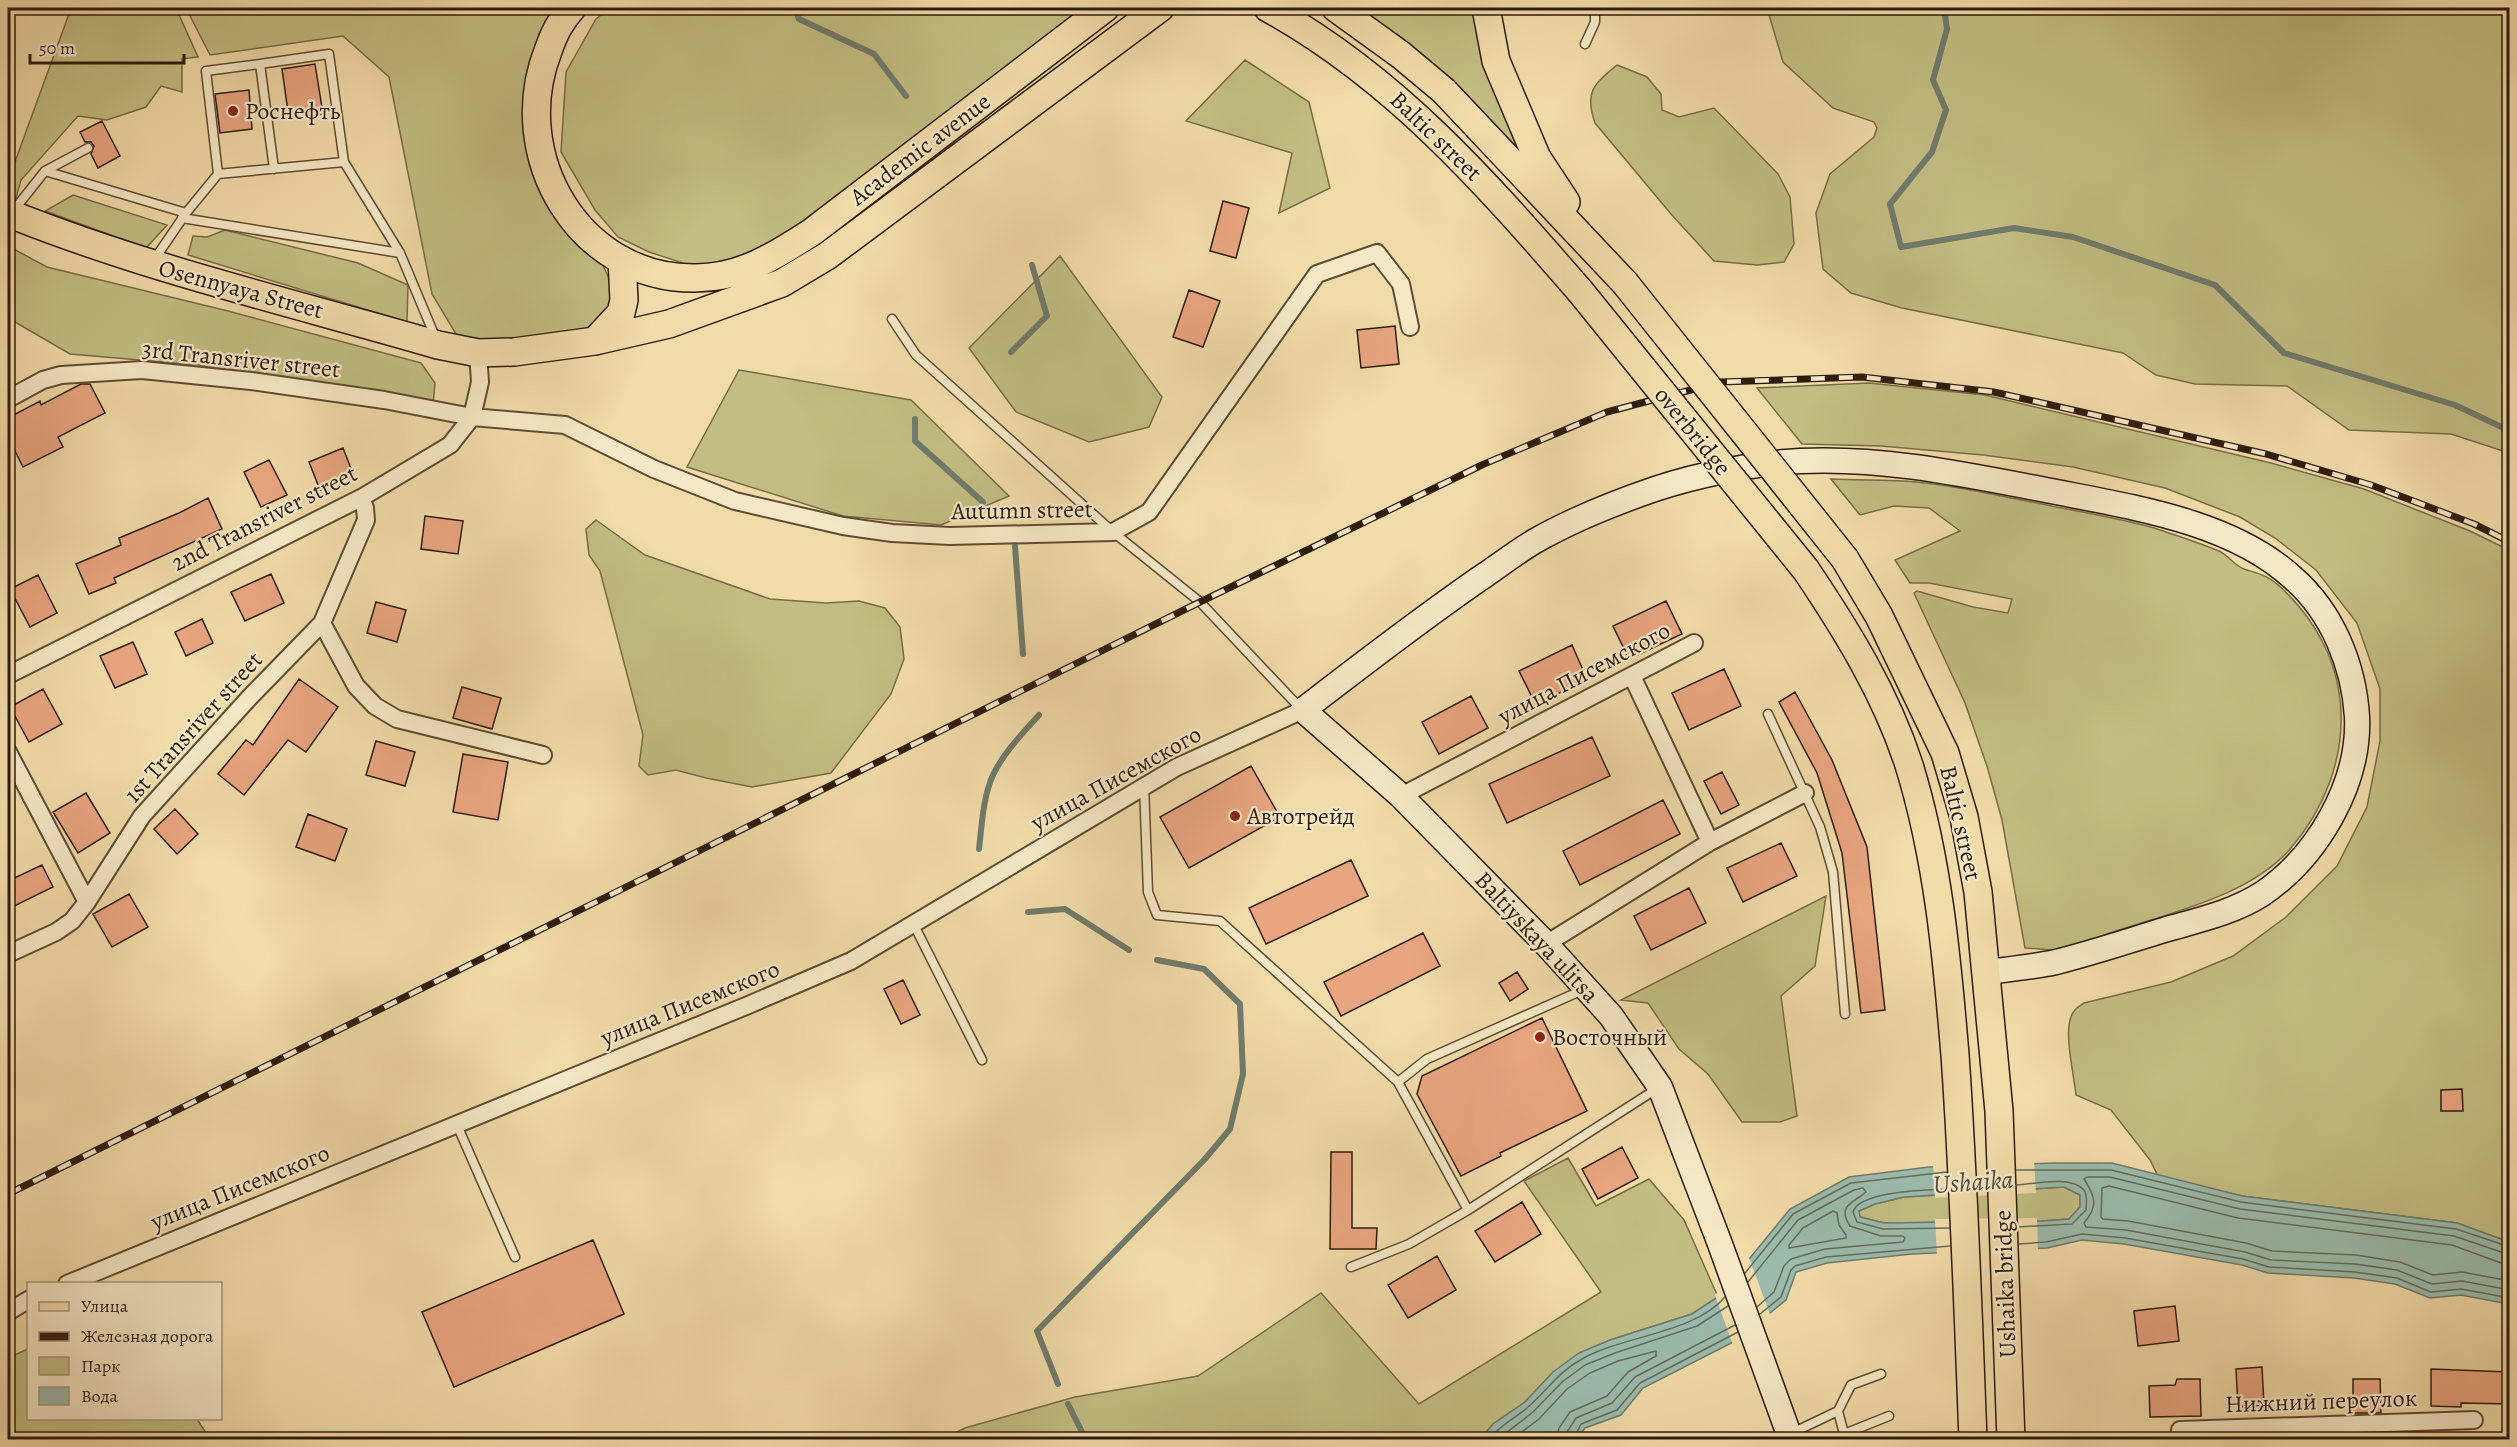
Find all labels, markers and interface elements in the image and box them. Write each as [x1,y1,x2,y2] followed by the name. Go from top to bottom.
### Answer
[30,27,184,65] scale bar
[39,36,75,60] text: 50 m
[1383,84,1489,188] street label: Baltic street
[842,85,997,213] street label: Academic avenue
[245,95,341,127] place label: Роснефть
[226,104,240,118] marker: Роснефть
[155,252,327,326] street label: Osennyaya Street
[140,333,342,385] street label: 3rd Transriver street
[1647,380,1739,482] street label: overbridge
[166,457,362,579] street label: 2nd Transriver street
[950,493,1093,527] street label: Autumn street
[1491,614,1676,732] street label: улица Писемского
[117,645,269,809] street label: 1st Transriver street
[1024,718,1207,839] street label: улица Писемского
[1932,762,1990,884] street label: Baltic street
[1246,800,1355,832] place label: Автотрейд
[1228,809,1242,823] marker: Автотрейд
[1468,864,1607,1010] street label: Baltiyskaya ulitsa
[595,952,784,1054] street label: улица Писемского
[1552,1021,1667,1053] place label: Восточный
[1533,1030,1547,1044] marker: Восточный
[145,1136,334,1238] street label: улица Писемского
[1932,1162,2014,1202] water label: Ushaika
[1986,1210,2024,1358] street label: Ushaika bridge
[27,1282,222,1420] legend
[81,1294,129,1318] text: Улица
[81,1324,214,1348] text: Железная дорога
[81,1354,121,1378] text: Парк
[2224,1382,2418,1420] street label: Нижний переулок
[81,1384,119,1408] text: Вода

